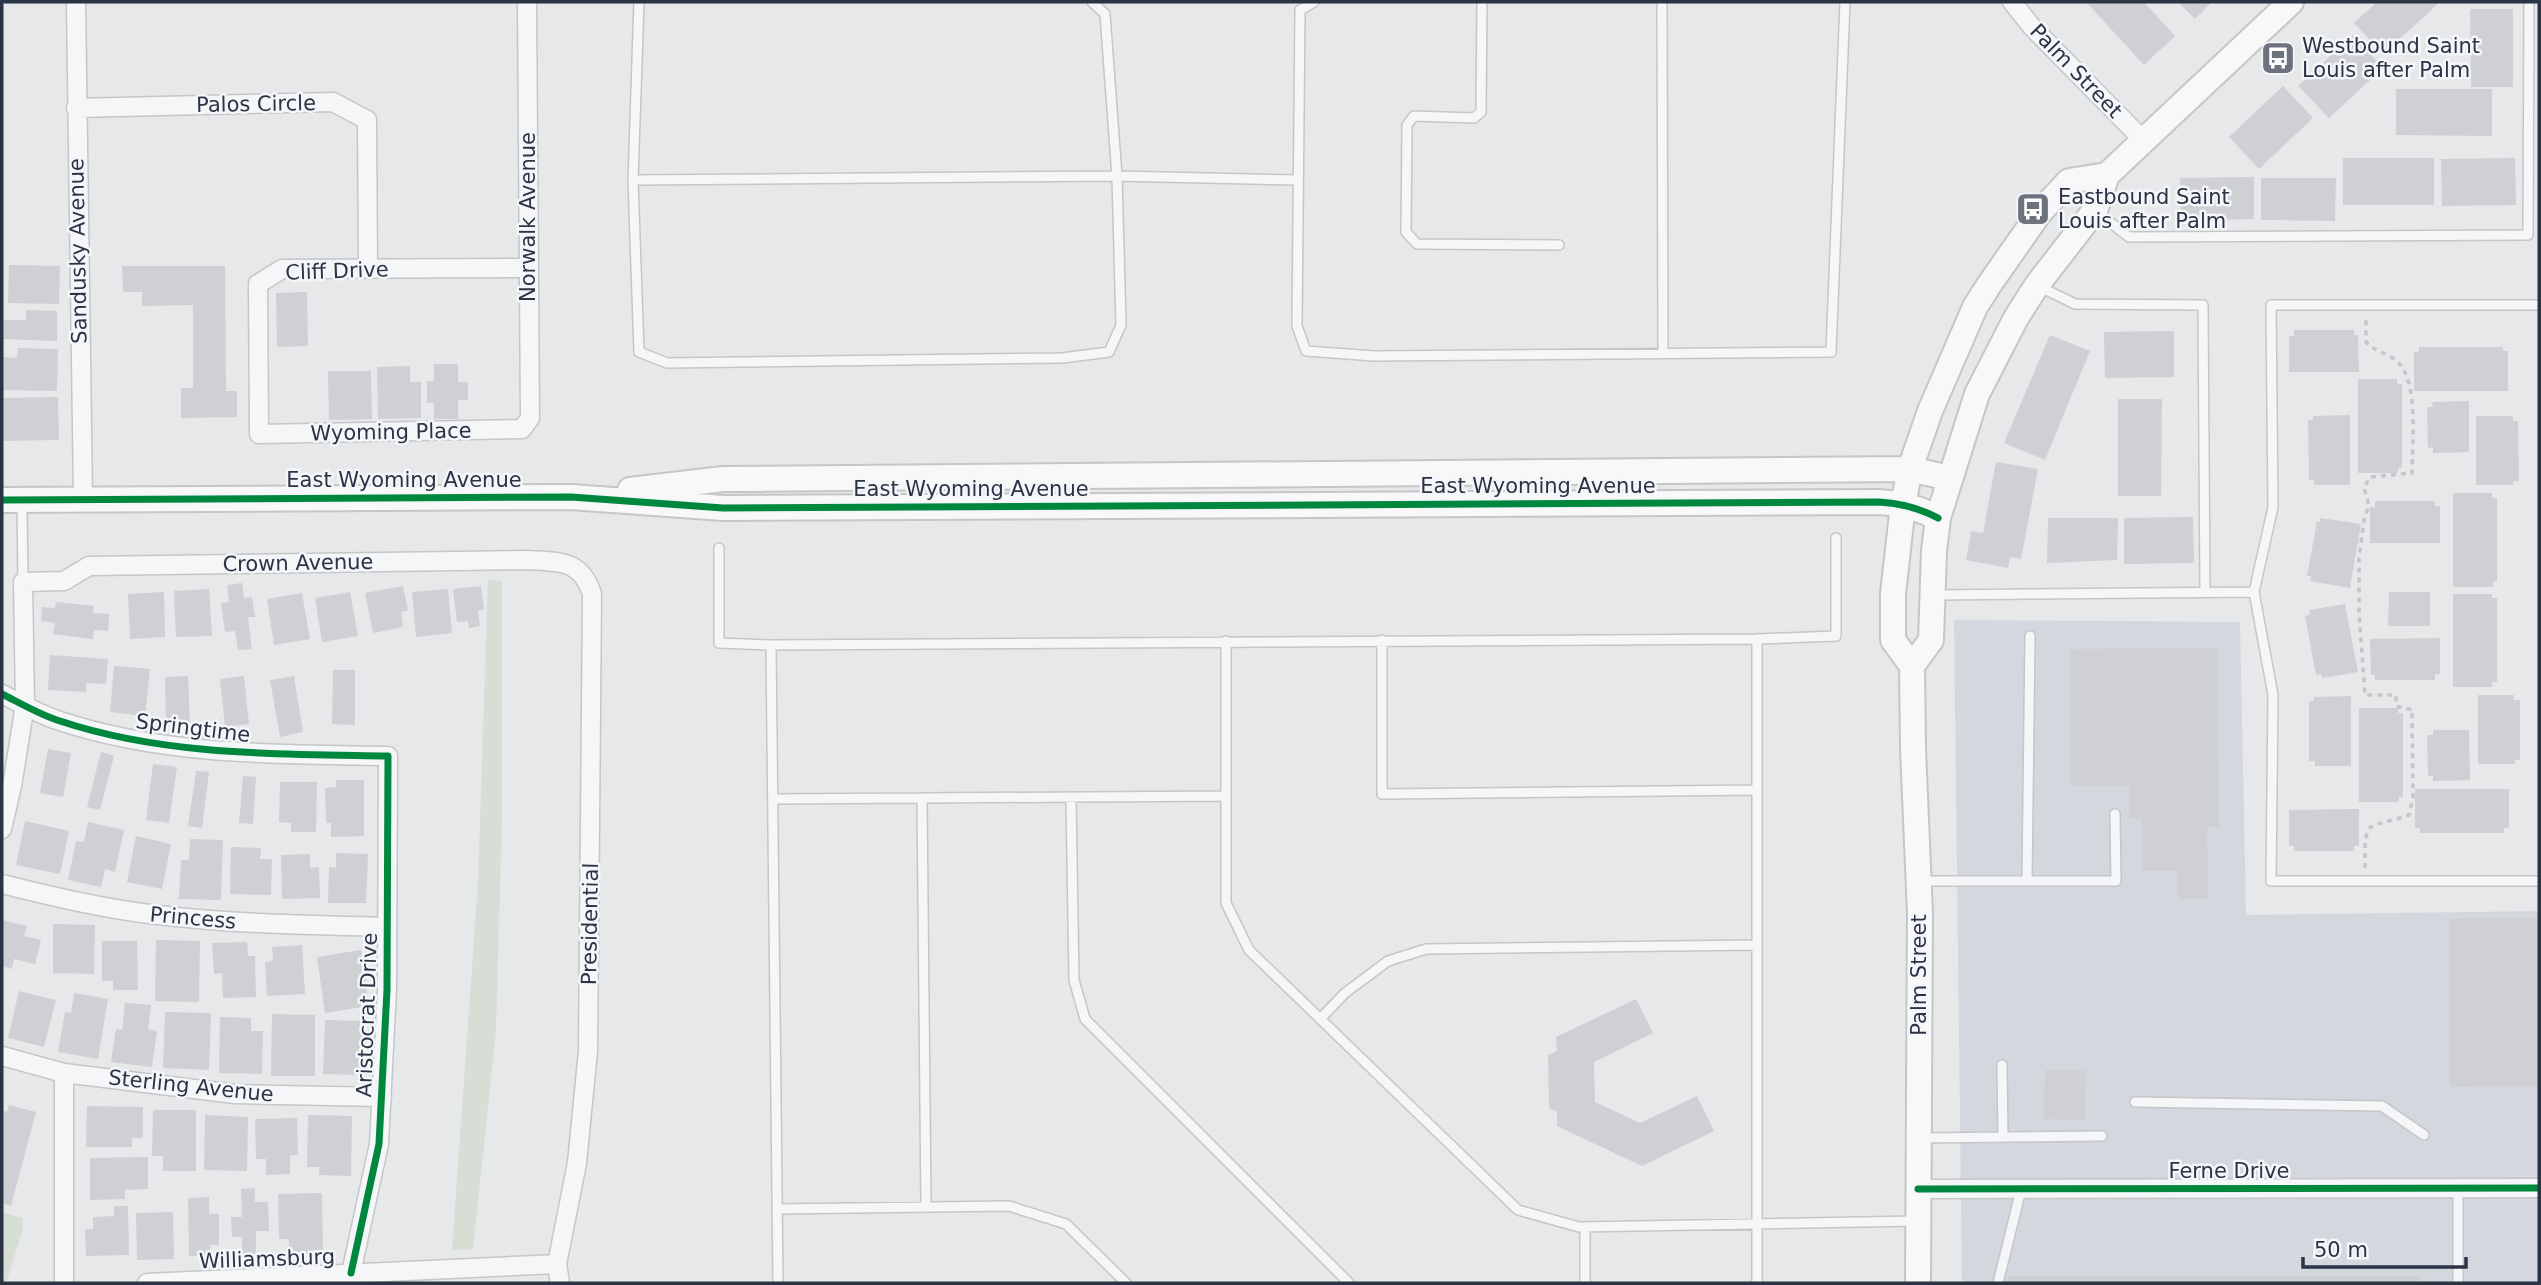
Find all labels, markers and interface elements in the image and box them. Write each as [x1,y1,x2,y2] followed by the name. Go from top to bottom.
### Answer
[2025,19,2127,123] street label: Palm Street
[2302,34,2480,82] place label: Westbound Saint Louis after Palm
[2259,39,2297,77] bus stop icon: Westbound Saint Louis after Palm
[196,91,316,117] street label: Palos Circle
[516,132,540,302] street label: Norwalk Avenue
[64,158,92,344] street label: Sandusky Avenue
[2058,185,2230,233] place label: Eastbound Saint Louis after Palm
[2014,190,2052,228] bus stop icon: Eastbound Saint Louis after Palm
[285,257,389,285] street label: Cliff Drive
[310,419,472,445] street label: Wyoming Place
[286,468,522,492] street label: East Wyoming Avenue
[1420,474,1656,498] street label: East Wyoming Avenue
[853,477,1089,501] street label: East Wyoming Avenue
[222,550,374,576] street label: Crown Avenue
[134,709,252,747] street label: Springtime
[577,863,603,985] street label: Presidential
[149,902,237,934] street label: Princess
[1907,914,1931,1036] street label: Palm Street
[352,932,382,1098] street label: Aristocrat Drive
[107,1065,275,1107] street label: Sterling Avenue
[2168,1159,2290,1183] street label: Ferne Drive
[2303,1226,2466,1270] scale bar
[2314,1238,2368,1262] text: 50 m
[199,1245,335,1273] street label: Williamsburg

